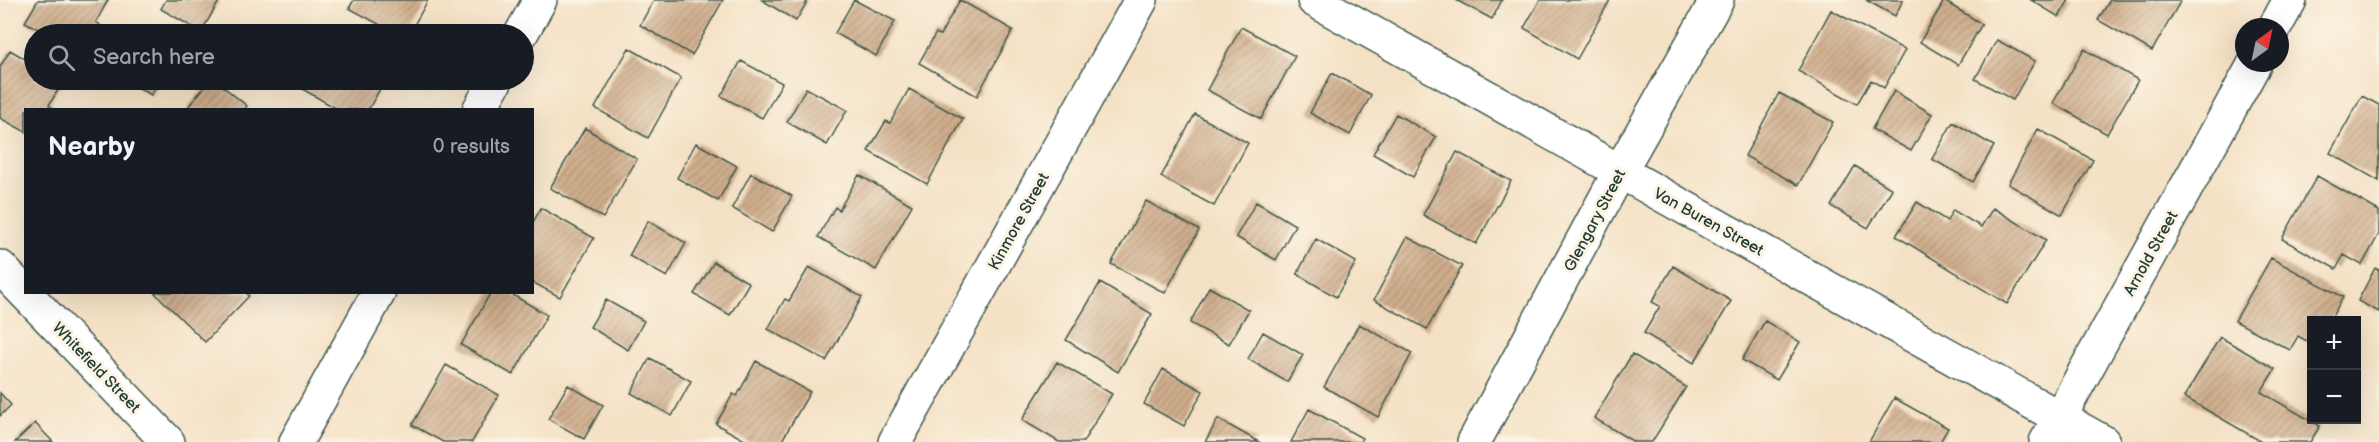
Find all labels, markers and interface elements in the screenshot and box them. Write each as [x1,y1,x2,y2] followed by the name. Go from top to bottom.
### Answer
[2235,18,2289,72] north arrow
[24,24,534,90] search box
[45,41,78,74] icon: search
[93,44,215,71] text: Search here
[48,132,135,163] text: Nearby
[433,135,510,159] text: 0 results
[1560,166,1630,275] street label: Glengary Street
[985,170,1054,274] street label: Kinmore Street
[1650,184,1767,260] street label: Van Buren Street
[2120,208,2183,300] street label: Arnold Street
[2307,316,2361,424] map controls
[2307,316,2361,370] button: +
[48,319,144,417] street label: Whitefield Street
[2307,370,2361,424] button: −

